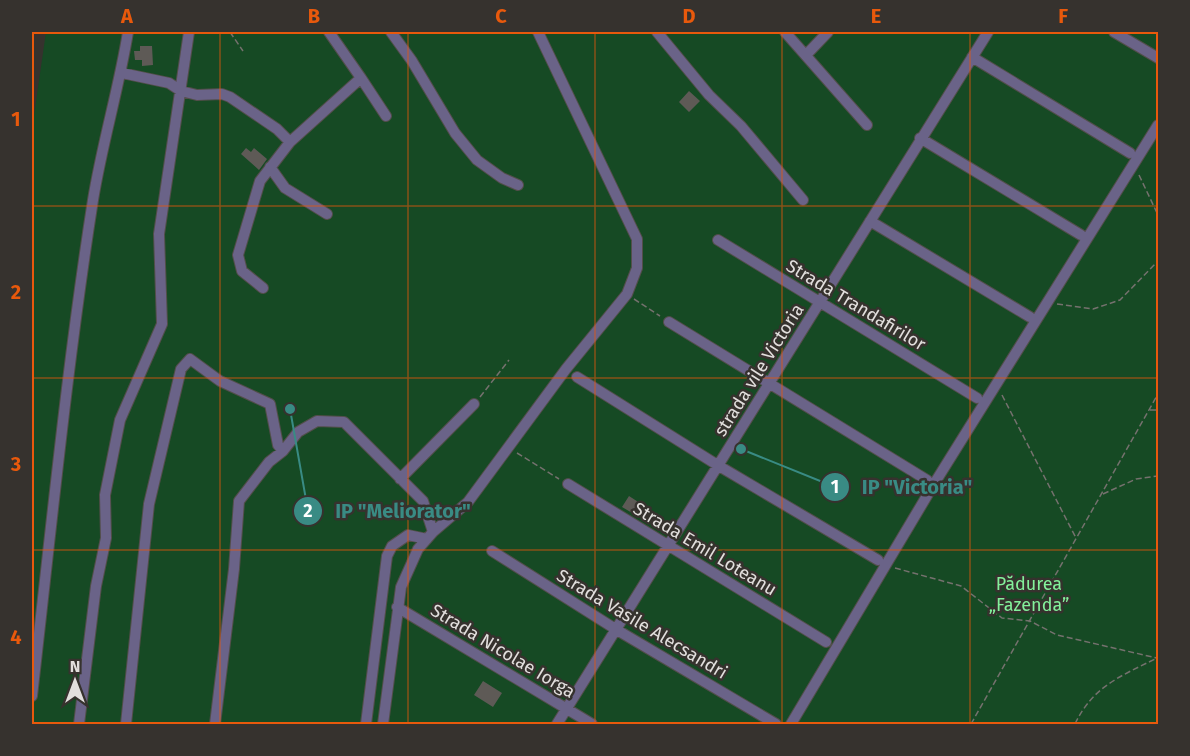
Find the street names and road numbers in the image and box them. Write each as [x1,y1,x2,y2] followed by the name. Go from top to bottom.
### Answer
[782,255,930,355] street label: Strada Trandafirilor
[709,300,809,440] street label: strada vile Victoria
[629,497,781,601] street label: Strada Emil Loteanu
[553,564,731,684] street label: Strada Vasile Alecsandri
[427,599,579,703] street label: Strada Nicolae Iorga

